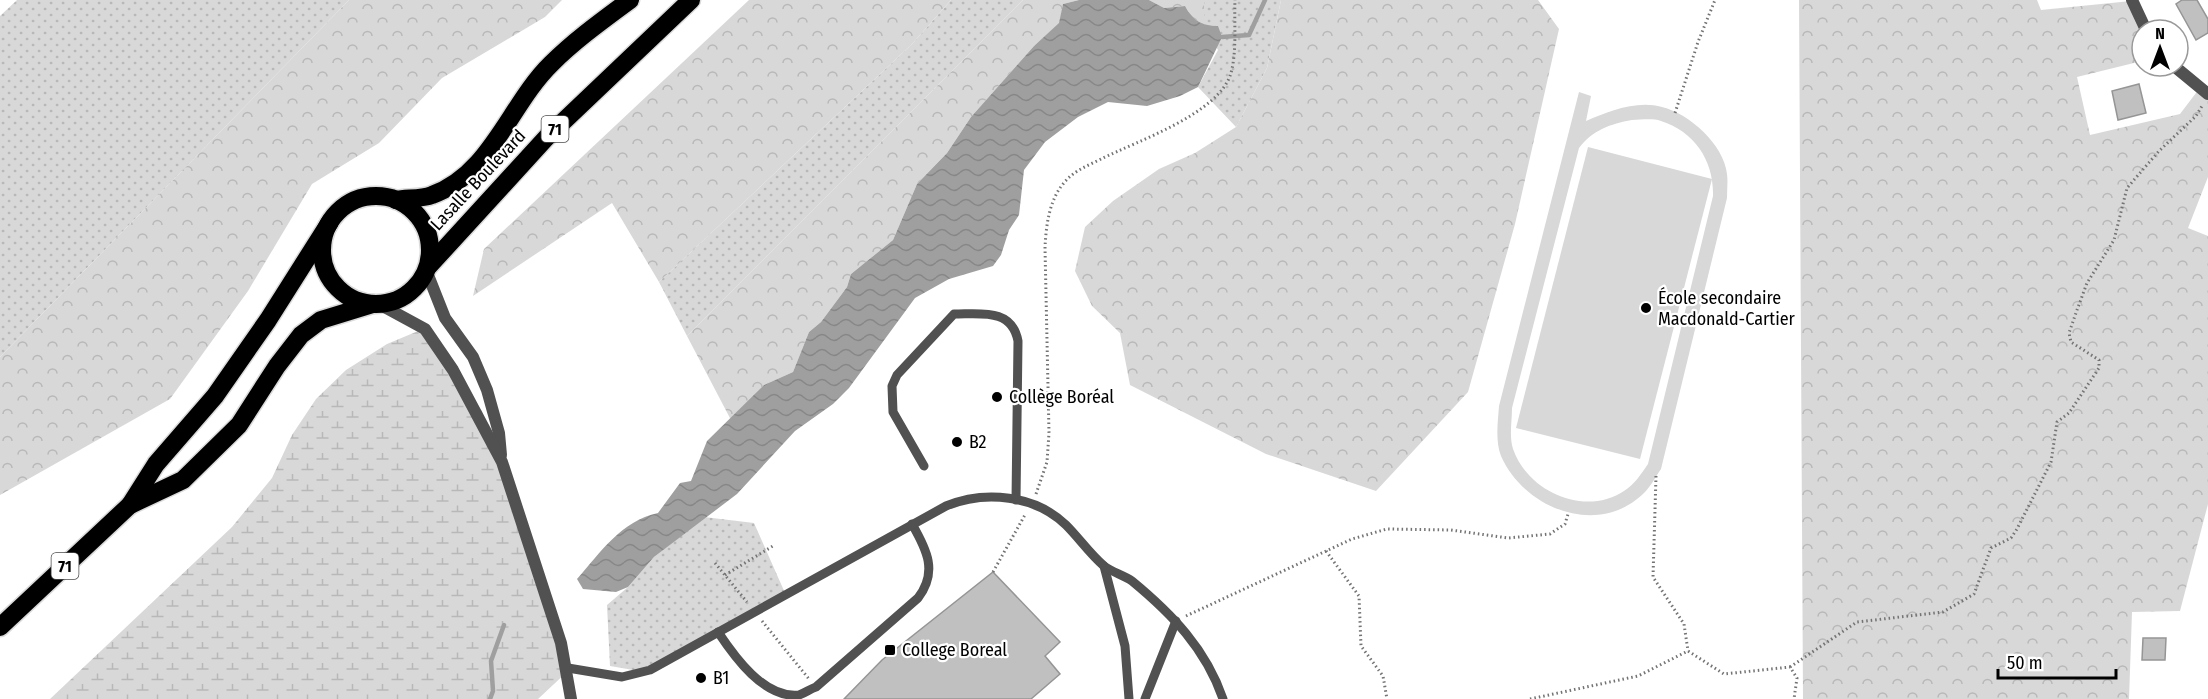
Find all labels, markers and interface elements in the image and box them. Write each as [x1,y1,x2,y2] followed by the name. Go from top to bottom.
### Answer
[2130,18,2190,78] north arrow
[2155,24,2165,43] text: N
[542,116,568,142] road number: 71
[426,125,530,235] street label: Lasalle Boulevard
[1658,286,1796,330] place label: École secondaire Macdonald-Cartier
[1639,301,1653,315] marker: École secondaire Macdonald-Cartier
[1009,386,1114,408] place label: Collège Boréal
[990,390,1004,404] marker: Collège Boréal
[969,431,987,453] place label: B2
[950,435,964,449] marker: B2
[52,553,78,579] road number: 71
[902,639,1007,661] place label: College Boreal
[1998,642,2116,680] scale bar
[883,643,897,657] marker: College Boreal
[2007,652,2043,674] text: 50 m
[713,667,729,689] place label: B1
[694,671,708,685] marker: B1

